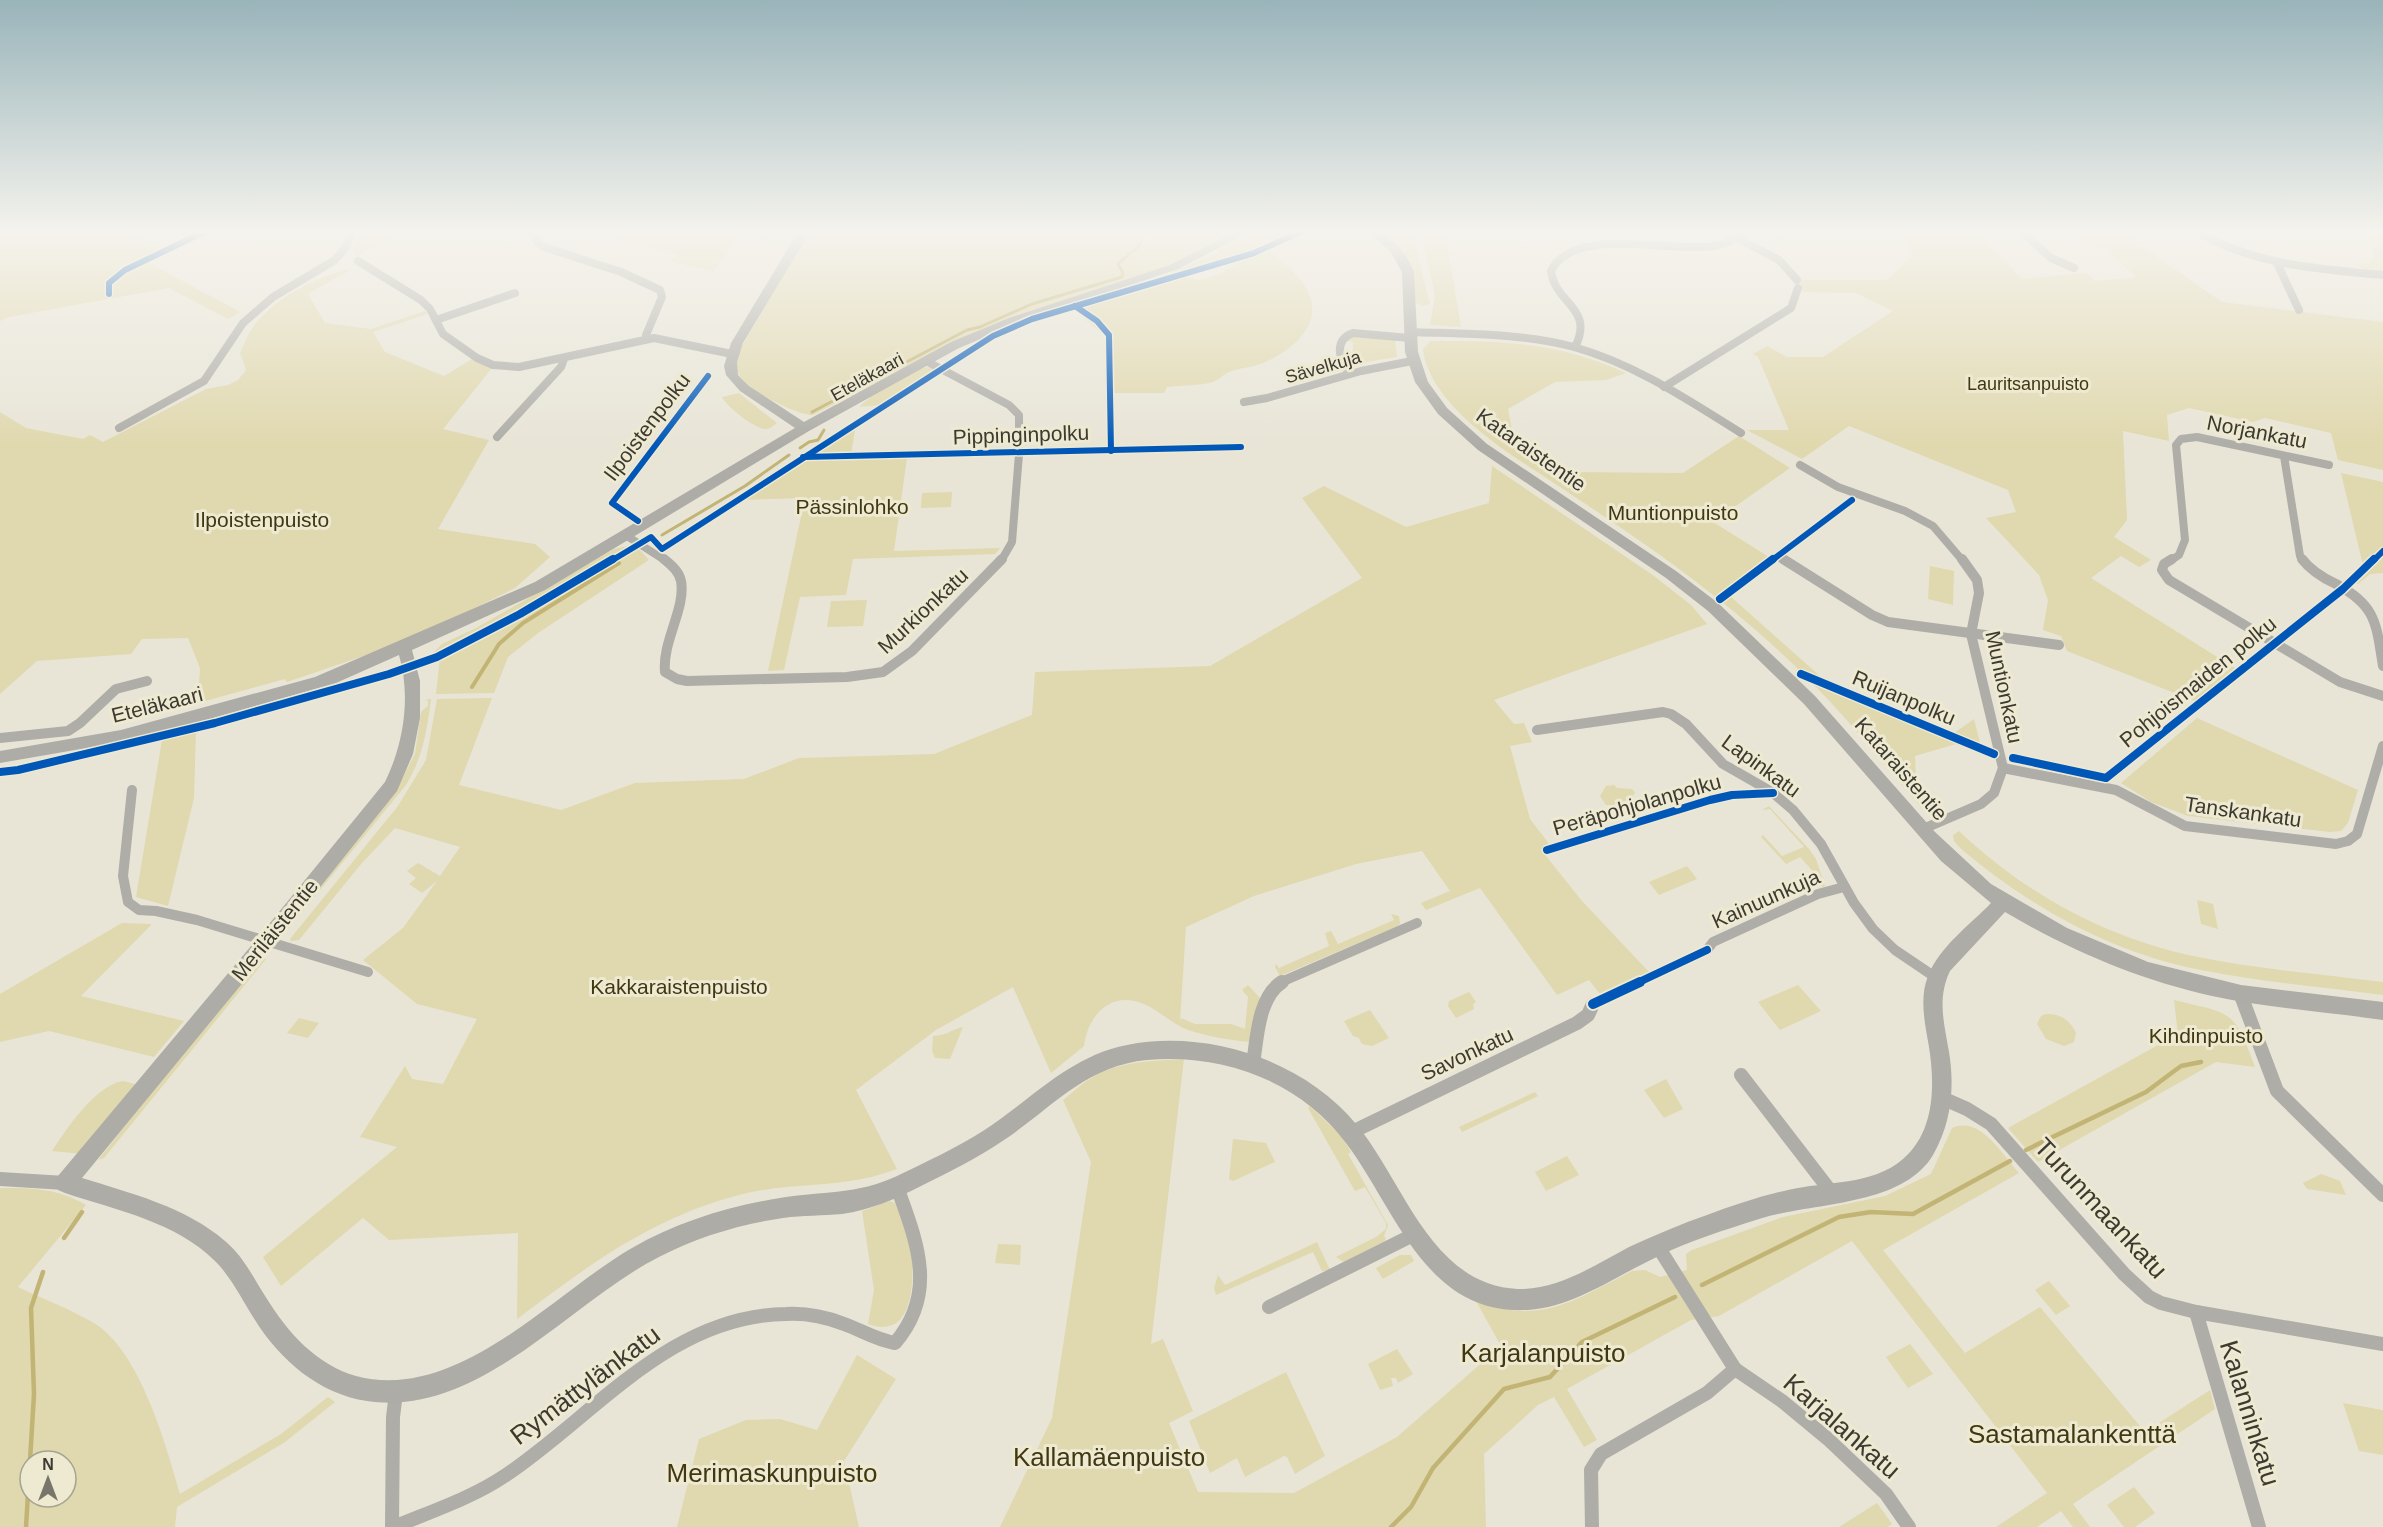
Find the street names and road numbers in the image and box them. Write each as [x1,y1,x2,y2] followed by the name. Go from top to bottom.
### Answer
[1283,346,1364,387] street label: Sävelkuja
[827,349,907,405] street label: Eteläkaari
[599,368,694,485] street label: Ilpoistenpolku
[1472,403,1590,496] street label: Kataraistentie
[2205,411,2309,452] street label: Norjankatu
[952,421,1090,448] street label: Pippinginpolku
[873,563,972,658] street label: Murkionkatu
[2115,612,2280,752] street label: Pohjoismaiden polku
[1981,629,2028,745] street label: Muntionkatu
[1849,666,1959,730] street label: Ruijanpolku
[109,682,205,727] street label: Eteläkaari
[1851,713,1952,825] street label: Kataraistentie
[1718,730,1805,802] street label: Lapinkatu
[1550,769,1724,840] street label: Peräpohjolanpolku
[2183,792,2303,831] street label: Tanskankatu
[1708,864,1824,933] street label: Kainuunkuja
[227,874,322,985] street label: Meriläistentie
[1417,1022,1517,1085] street label: Savonkatu
[2028,1132,2174,1284] street label: Turunmaankatu
[504,1319,666,1451] street label: Rymättylänkatu
[2214,1337,2286,1489] street label: Kalanninkatu
[1778,1367,1906,1485] street label: Karjalankatu

